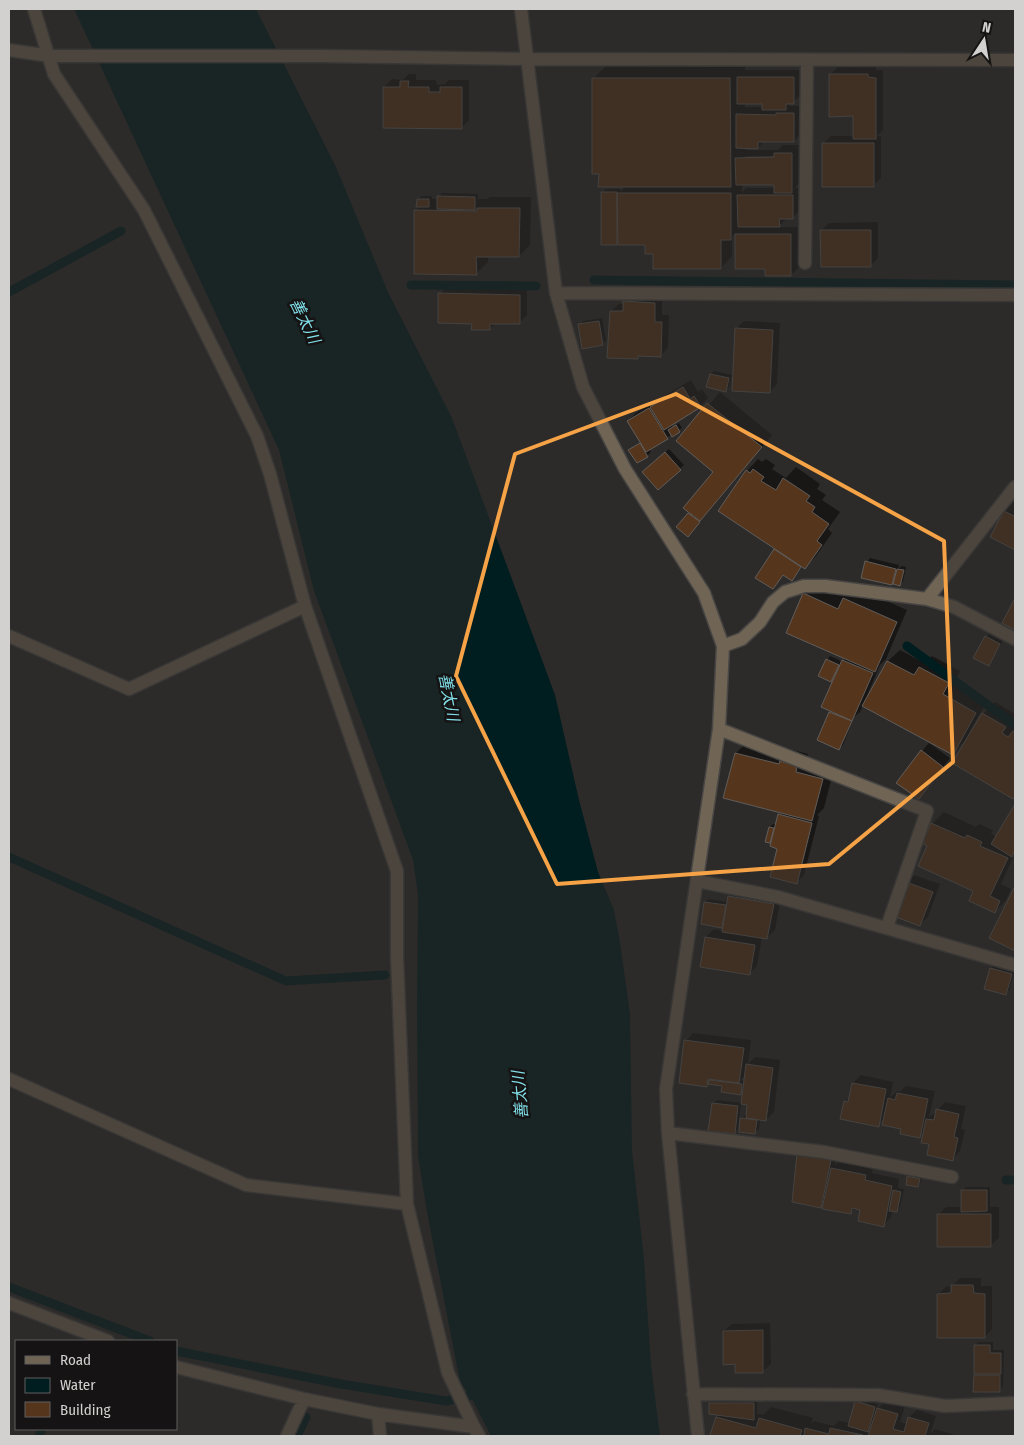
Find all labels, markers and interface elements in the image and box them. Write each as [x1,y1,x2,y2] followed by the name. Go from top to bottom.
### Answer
[959,15,1009,65] north arrow
[981,19,992,37] text: N
[286,295,325,349] water label: 善太川
[435,672,463,724] water label: 善太川
[508,1068,532,1120] water label: 善太川
[15,1340,178,1430] legend
[60,1351,91,1369] text: Road
[60,1376,96,1394] text: Water
[60,1401,111,1419] text: Building

